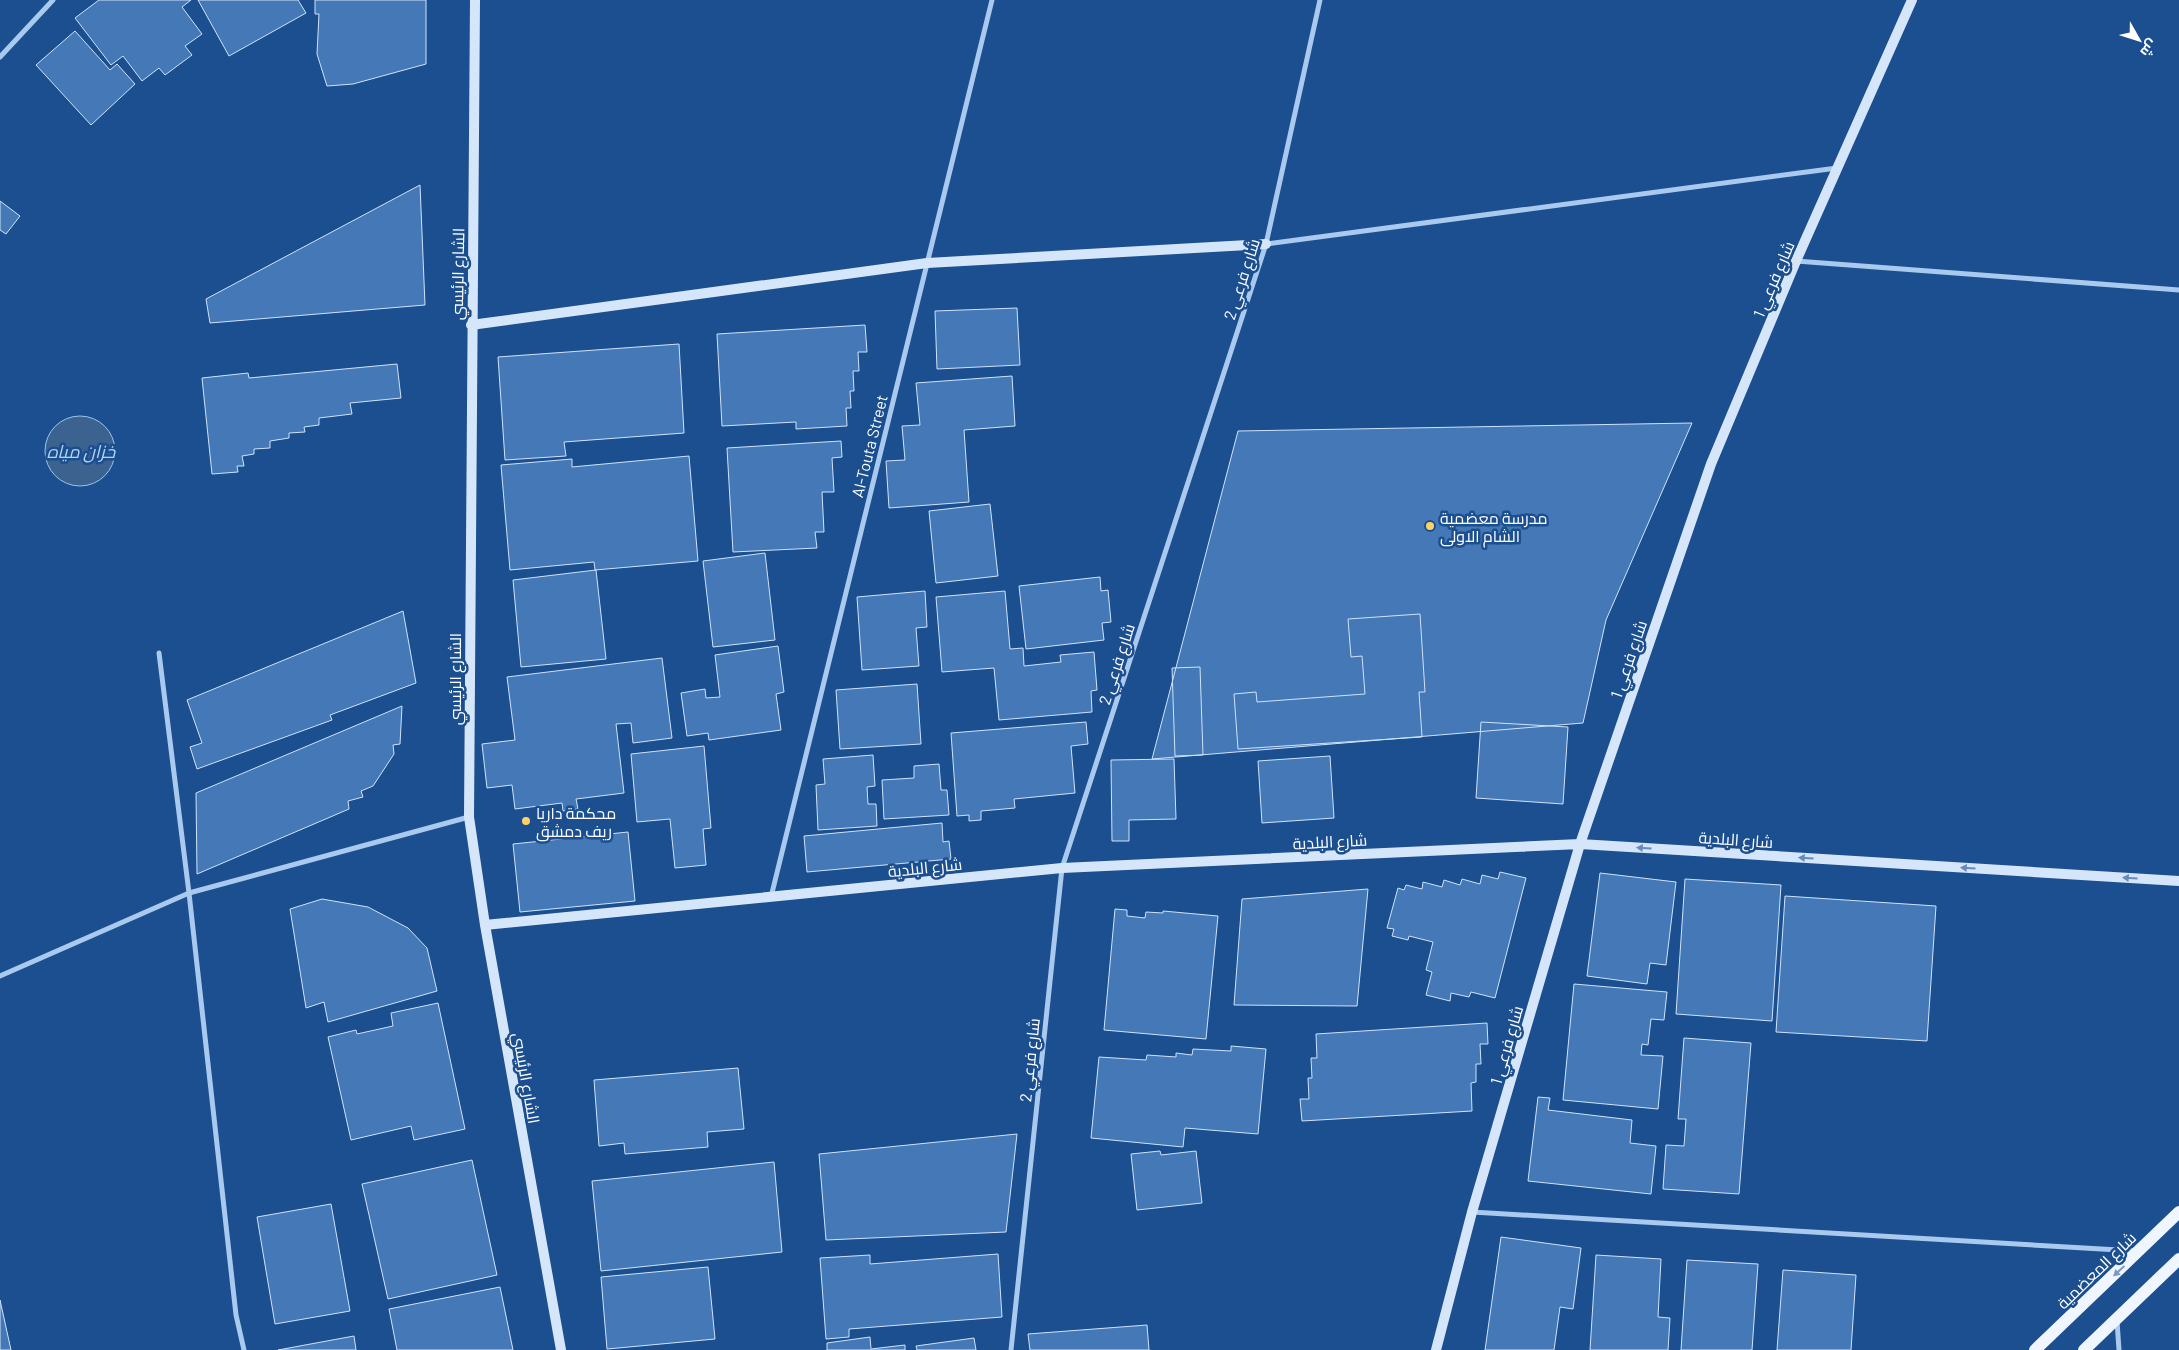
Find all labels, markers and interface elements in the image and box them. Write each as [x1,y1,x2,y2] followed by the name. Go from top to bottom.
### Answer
[2114,15,2164,65] north arrow
[2136,36,2162,61] text: ش
[447,228,471,320] street label: الشارع الرئيسي
[1219,236,1268,323] street label: شارع فرعي 2
[1748,238,1802,322] street label: شارع فرعي 1
[847,393,891,499] street label: Al-Touta Street
[47,440,116,463] water label: خزان مياه
[1440,508,1548,548] place label: مدرسة معضمية الشام الاولى
[1424,520,1436,532] marker: مدرسة معضمية الشام الاولى
[1606,618,1655,702] street label: شارع فرعي 1
[1094,621,1143,708] street label: شارع فرعي 2
[445,633,468,725] street label: الشارع الرئيسي
[536,803,616,842] place label: محكمة داريا ريف دمشق
[520,815,532,827] marker: محكمة داريا ريف دمشق
[1698,827,1774,854] street label: شارع البلدية
[1292,830,1368,855] street label: شارع البلدية
[1635,844,1651,852] one-way arrow
[887,854,963,883] street label: شارع البلدية
[1798,854,1814,862] one-way arrow
[1960,864,1976,872] one-way arrow
[2122,874,2138,882] one-way arrow
[1486,1003,1531,1088] street label: شارع فرعي 1
[1015,1017,1048,1103] street label: شارع فرعي 2
[506,1031,544,1126] street label: الشارع الرئيسي
[2053,1228,2141,1315] street label: شارع المعضمية
[2113,1265,2125,1277] one-way arrow

